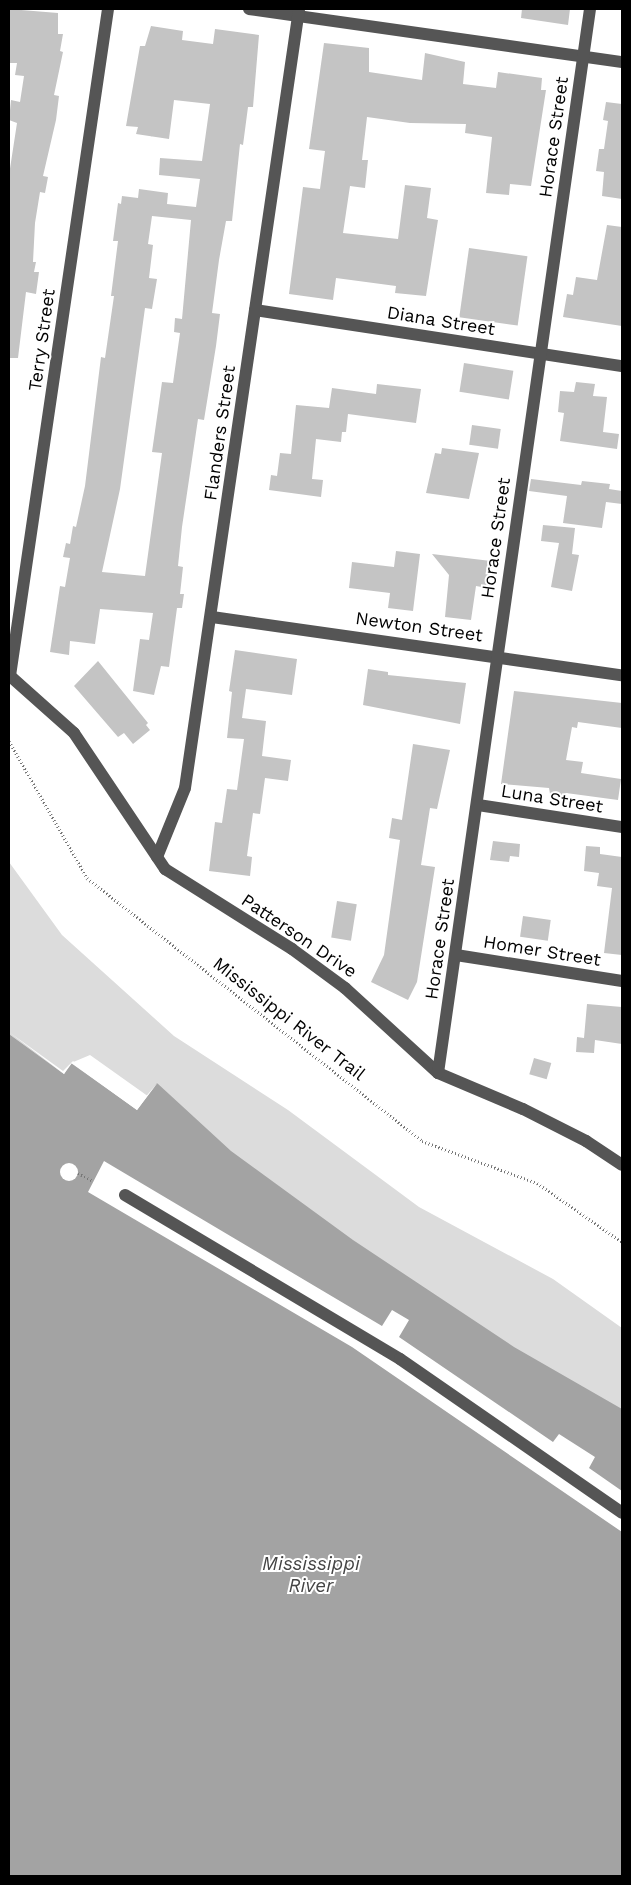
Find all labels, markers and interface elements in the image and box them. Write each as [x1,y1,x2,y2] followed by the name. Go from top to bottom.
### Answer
[535,75,573,199] street label: Horace Street
[24,287,60,393] street label: Terry Street
[385,302,497,340] street label: Diana Street
[200,364,240,502] street label: Flanders Street
[477,476,515,600] street label: Horace Street
[354,607,484,647] street label: Newton Street
[499,780,605,818] street label: Luna Street
[421,877,459,1001] street label: Horace Street
[237,889,361,983] street label: Patterson Drive
[482,931,602,971] street label: Homer Street
[208,953,370,1085] street label: Mississippi River Trail
[262,1553,360,1597] water label: Mississippi River

